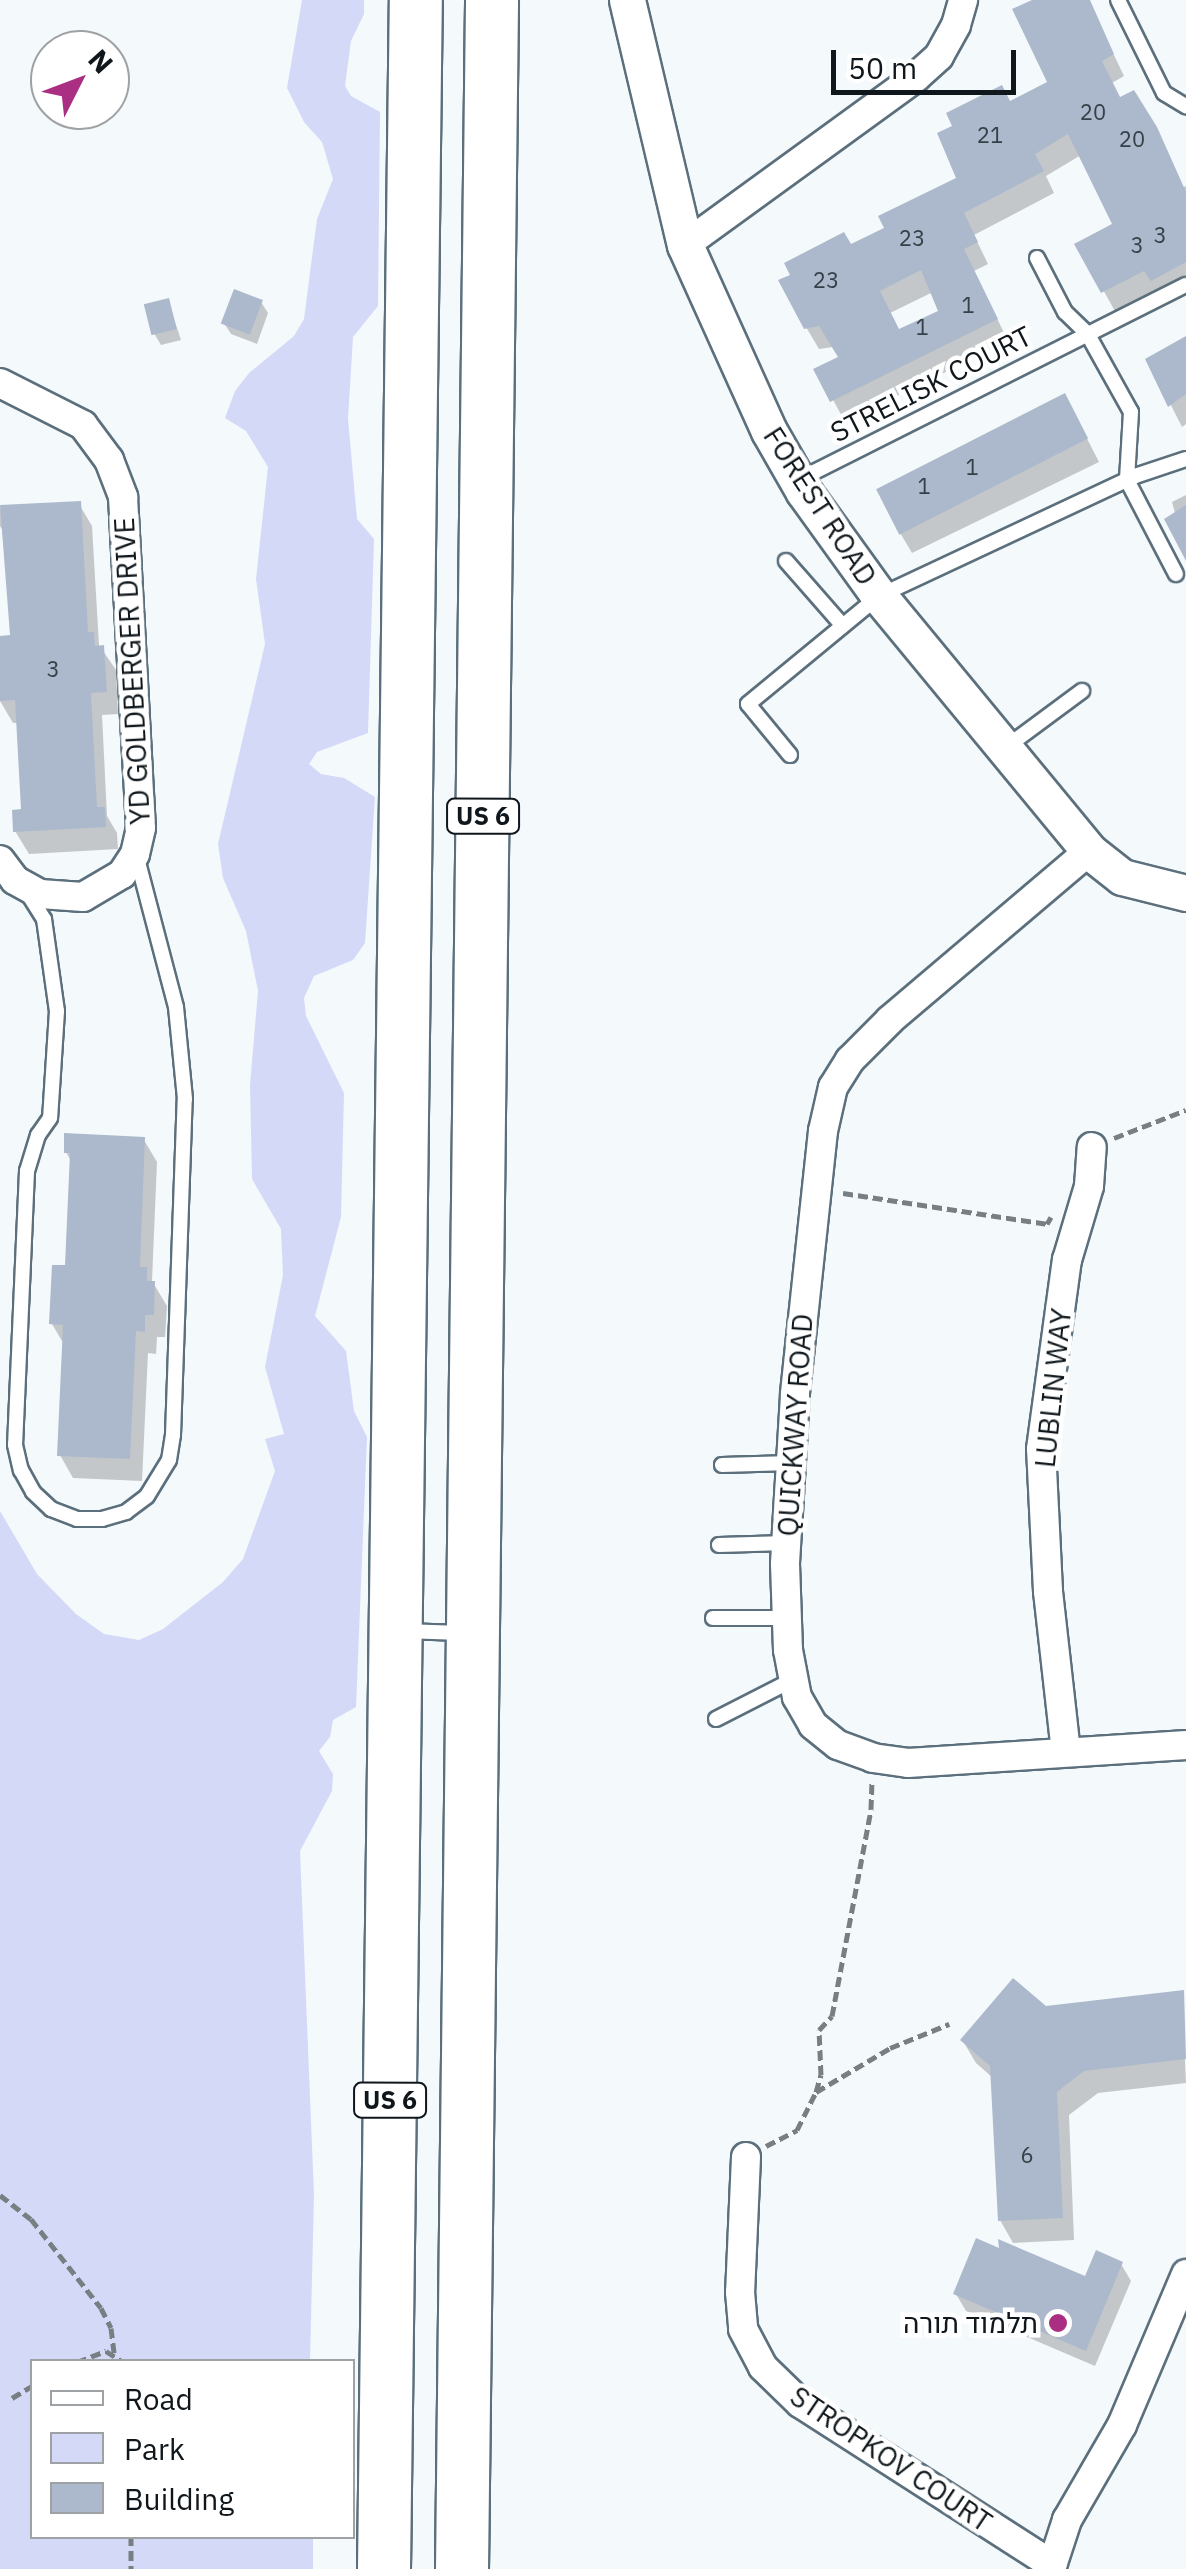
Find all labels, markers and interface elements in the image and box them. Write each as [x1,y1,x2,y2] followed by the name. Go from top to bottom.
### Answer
[30,30,130,130] north arrow
[836,30,1021,92] scale bar
[81,41,122,81] text: N
[848,48,917,87] text: 50 m
[1080,99,1106,125] house number: 20
[977,122,1003,148] house number: 21
[1119,126,1145,152] house number: 20
[1153,222,1167,248] house number: 3
[899,225,925,251] house number: 23
[1130,232,1144,258] house number: 3
[813,267,839,293] house number: 23
[961,292,975,318] house number: 1
[915,314,929,340] house number: 1
[825,319,1037,449] street label: STRELISK COURT
[756,421,884,591] street label: FOREST ROAD
[965,454,979,480] house number: 1
[917,473,931,499] house number: 1
[107,516,157,826] street label: YD GOLDBERGER DRIVE
[46,656,60,682] house number: 3
[446,796,520,836] road number: US 6
[1028,1307,1078,1469] street label: LUBLIN WAY
[770,1313,820,1537] street label: QUICKWAY ROAD
[352,2080,428,2120] road number: US 6
[1020,2142,1034,2168] house number: 6
[903,2306,1038,2340] place label: תלמוד תורה
[1047,2312,1069,2334] marker: תלמוד תורה
[30,2359,355,2539] legend
[124,2379,193,2418] text: Road
[784,2379,998,2539] street label: STROPKOV COURT
[124,2429,185,2468] text: Park
[124,2479,234,2518] text: Building

